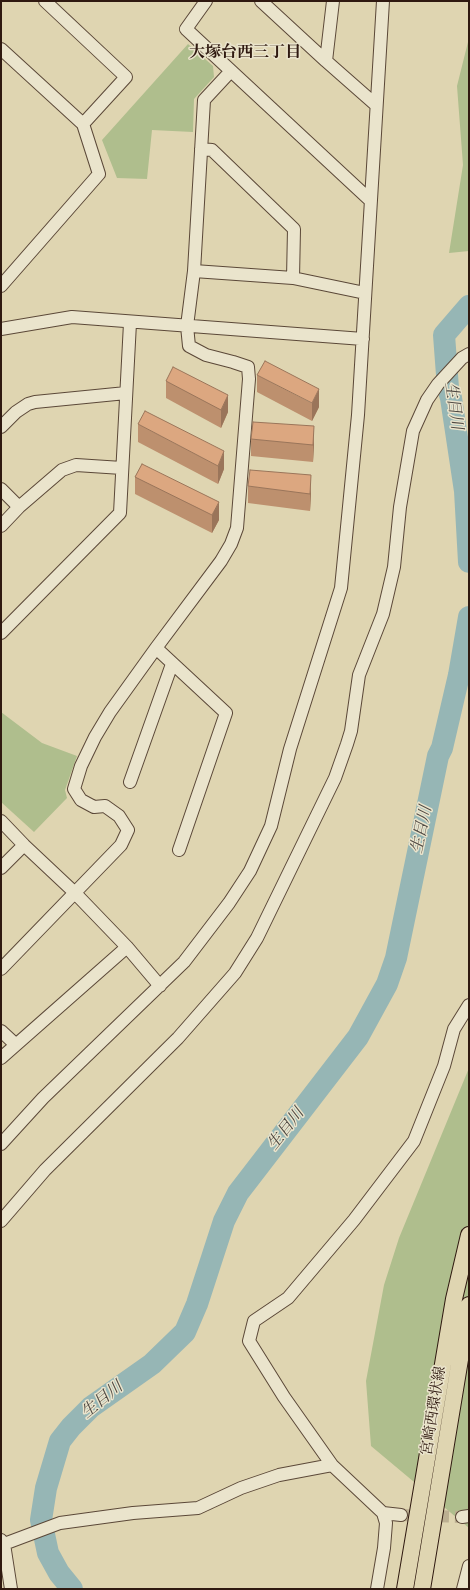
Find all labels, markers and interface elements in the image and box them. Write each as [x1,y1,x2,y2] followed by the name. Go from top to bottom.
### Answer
[189,44,301,64] district label: 大塚台西三丁目
[439,381,465,431] water label: 生目川
[409,805,437,855] water label: 生目川
[265,1105,309,1155] water label: 生目川
[419,1365,451,1457] street label: 宮崎西環状線
[78,1378,128,1424] water label: 生目川

